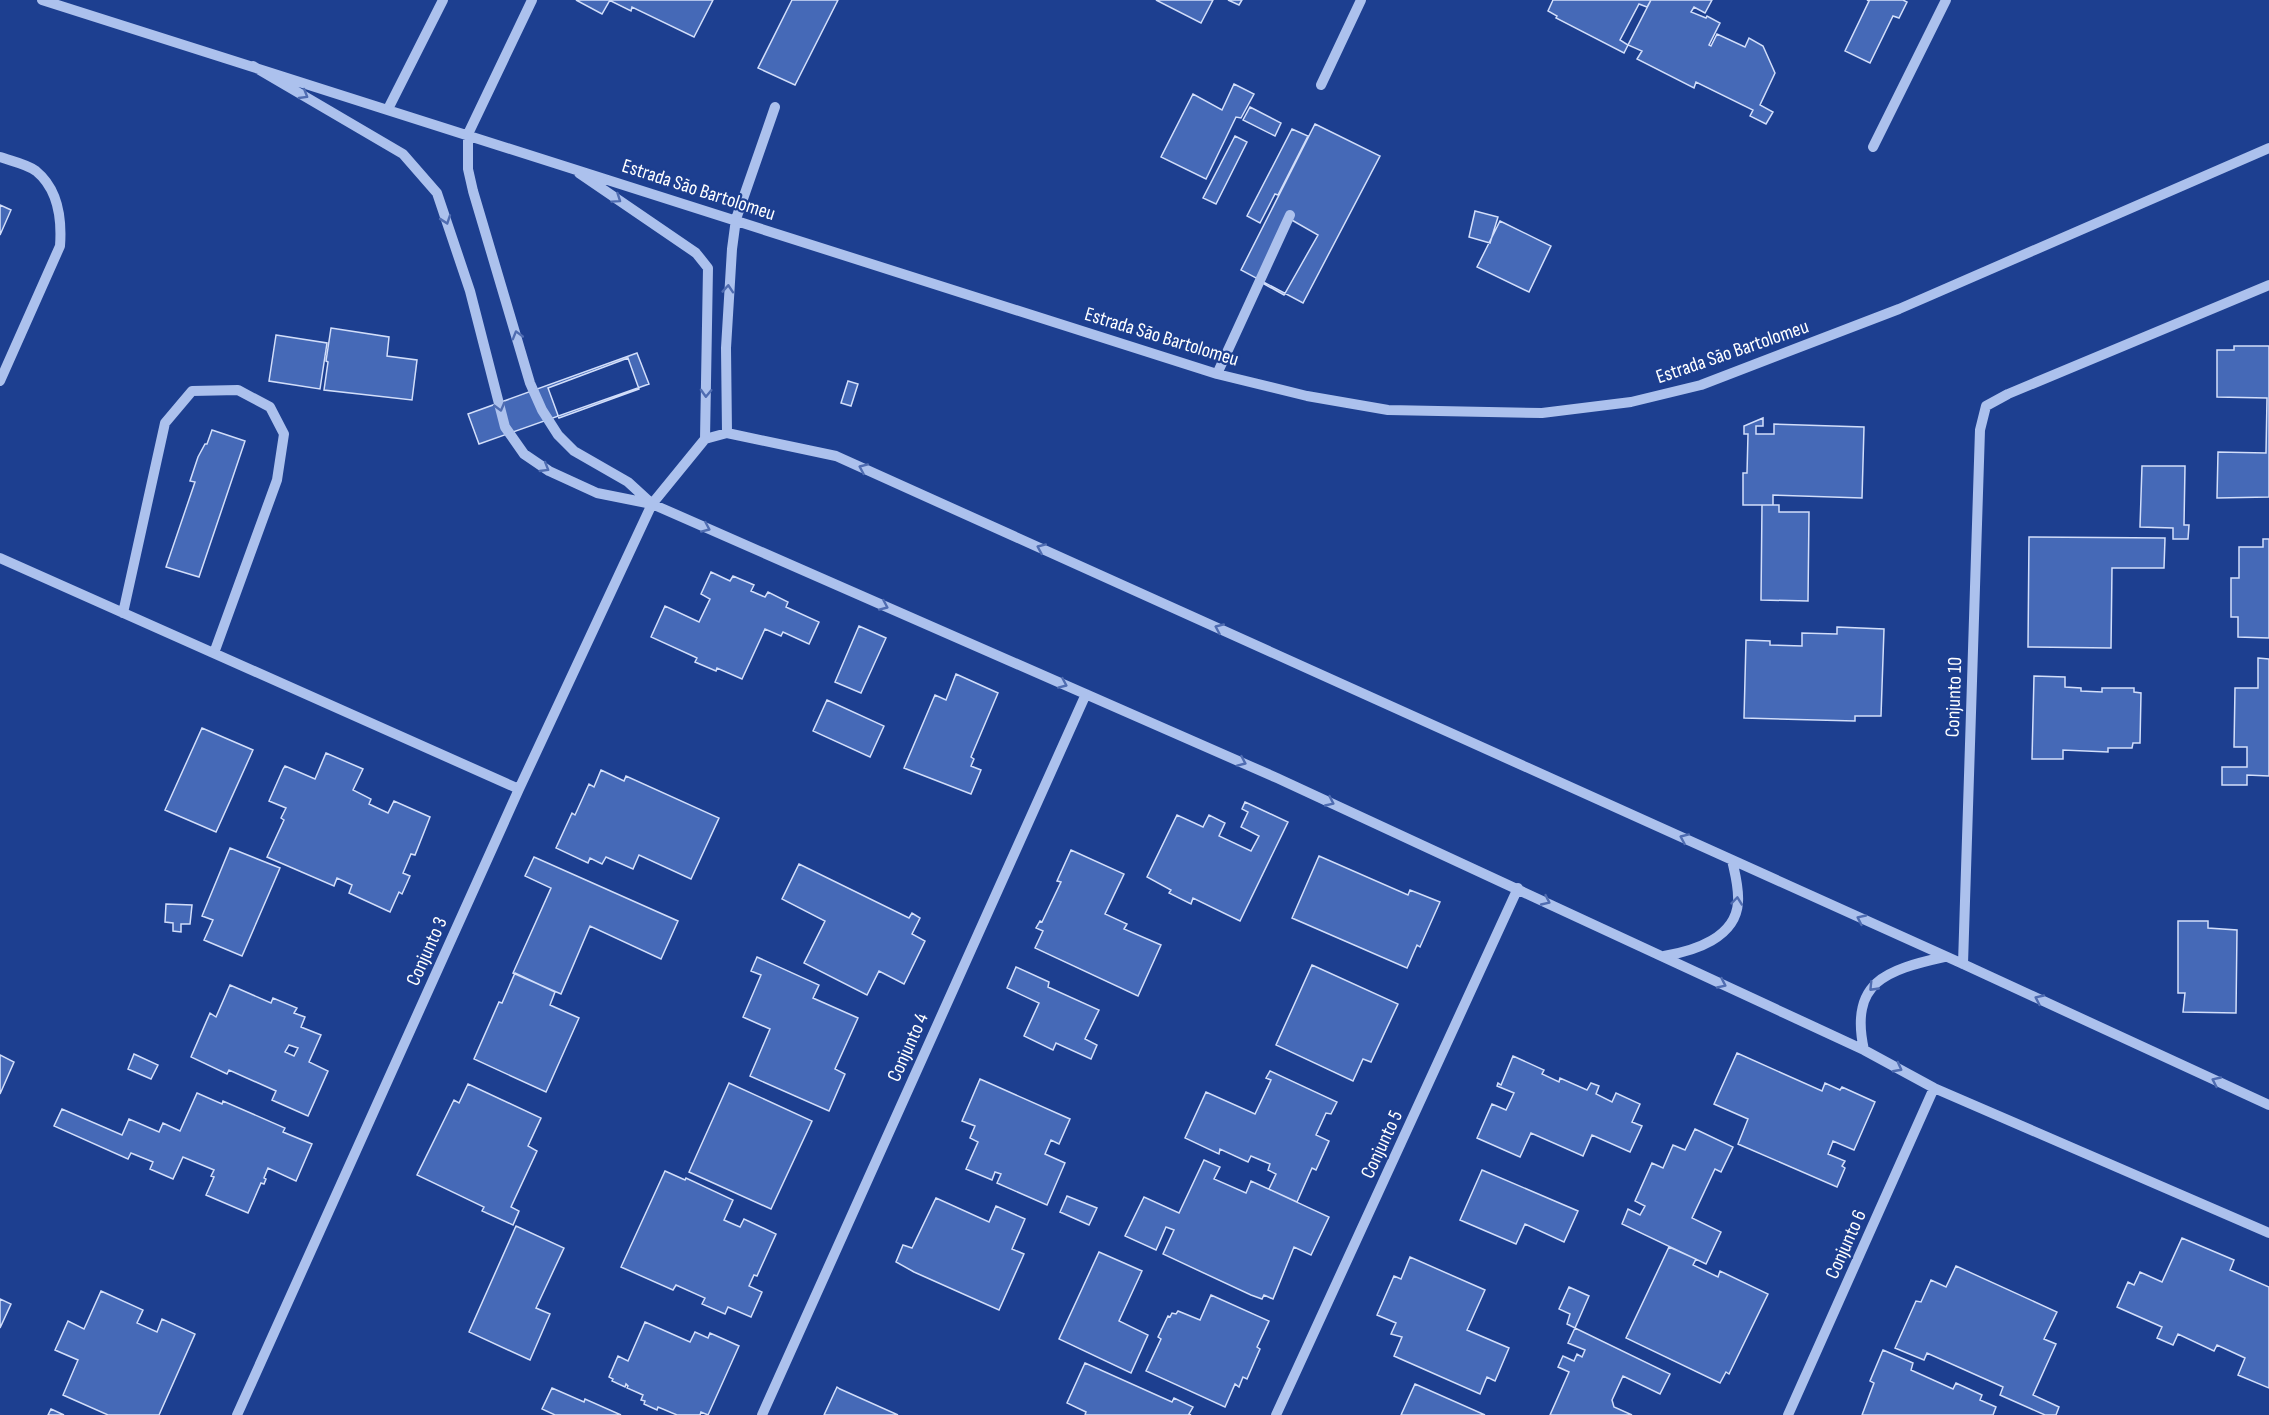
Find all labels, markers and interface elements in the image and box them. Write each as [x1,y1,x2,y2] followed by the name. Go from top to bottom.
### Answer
[298,88,308,100] one-way arrow
[619,154,778,226] street label: Estrada São Bartolomeu
[610,192,621,203] one-way arrow
[438,214,451,224] one-way arrow
[721,285,734,294] one-way arrow
[1082,302,1242,372] street label: Estrada São Bartolomeu
[1653,315,1812,389] street label: Estrada São Bartolomeu
[512,330,524,341] one-way arrow
[699,389,712,398] one-way arrow
[493,401,505,412] one-way arrow
[539,461,549,472] one-way arrow
[859,463,870,475] one-way arrow
[699,520,710,532] one-way arrow
[1036,543,1047,555] one-way arrow
[878,599,889,611] one-way arrow
[1214,623,1225,635] one-way arrow
[1941,656,1967,738] street label: Conjunto 10
[1057,677,1068,689] one-way arrow
[1235,755,1246,767] one-way arrow
[1324,795,1335,807] one-way arrow
[1679,833,1690,845] one-way arrow
[1539,894,1550,906] one-way arrow
[1730,896,1743,906] one-way arrow
[401,913,453,990] street label: Conjunto 3
[1857,914,1868,926] one-way arrow
[1716,976,1727,988] one-way arrow
[1869,980,1880,991] one-way arrow
[2034,994,2045,1006] one-way arrow
[882,1009,934,1086] street label: Conjunto 4
[1891,1061,1902,1073] one-way arrow
[2211,1076,2222,1088] one-way arrow
[1356,1107,1408,1182] street label: Conjunto 5
[1820,1206,1872,1283] street label: Conjunto 6

